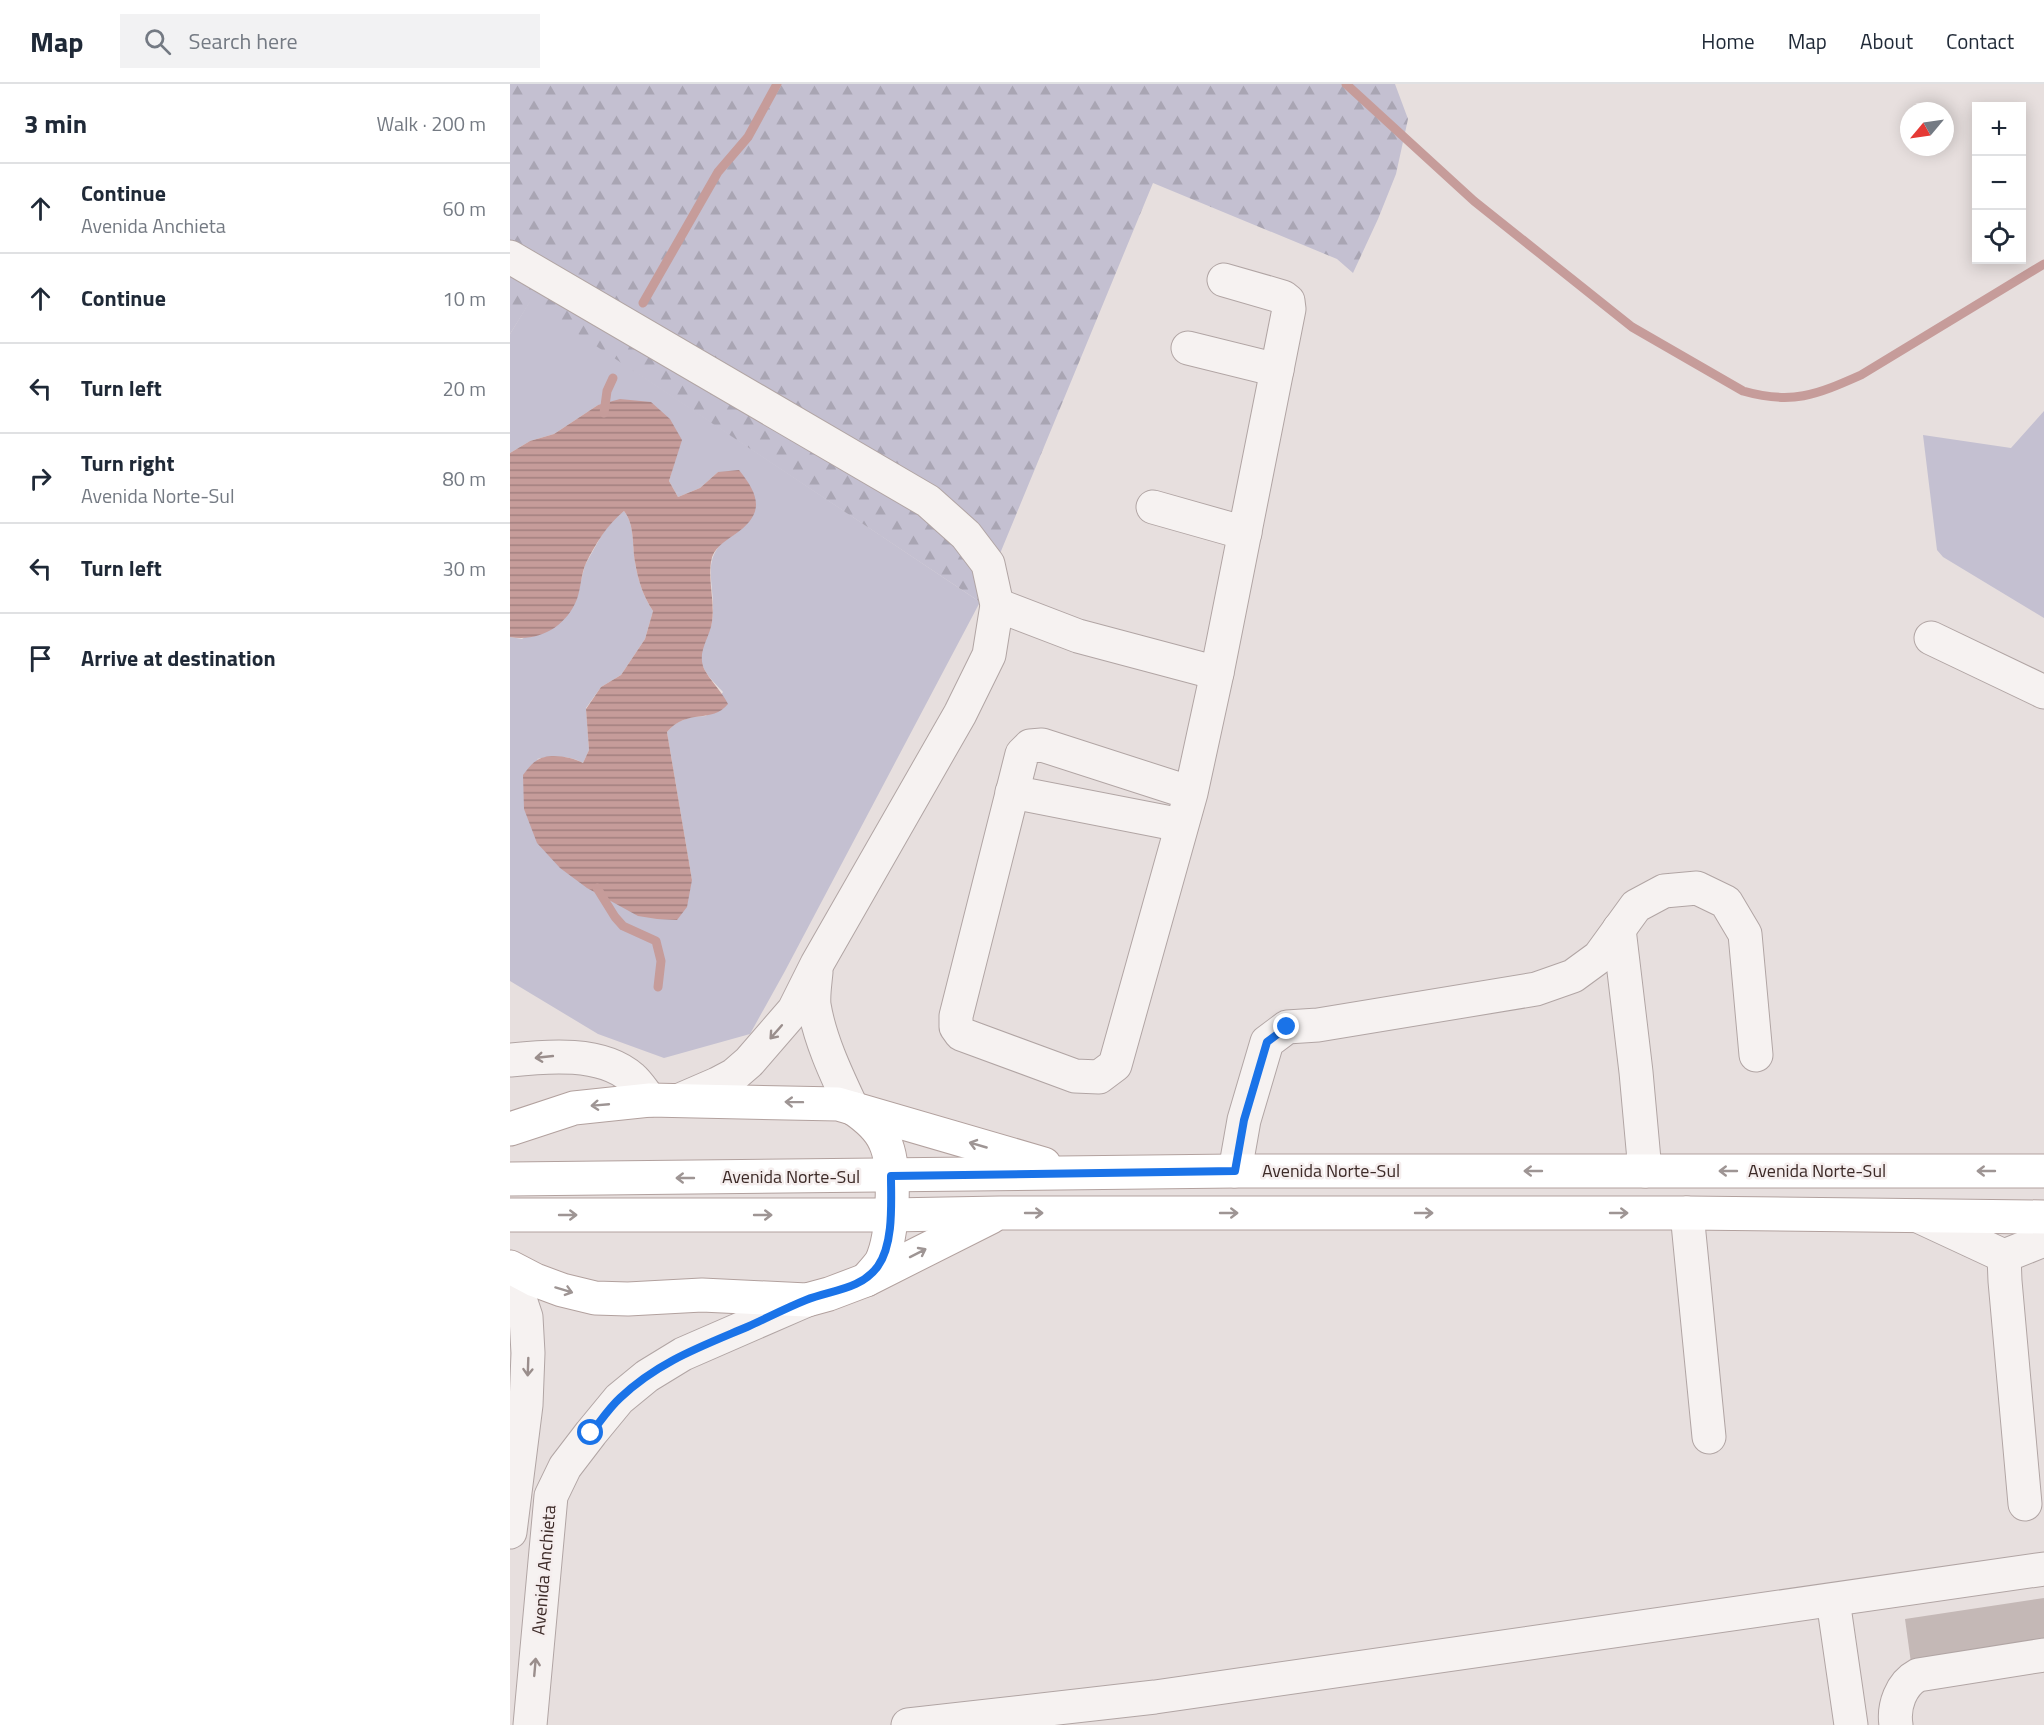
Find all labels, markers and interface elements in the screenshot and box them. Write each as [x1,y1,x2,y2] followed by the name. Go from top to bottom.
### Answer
[120,14,540,68] search box
[30,20,84,63] text: Map
[189,24,298,58] text: Search here
[141,25,174,58] icon: search
[1701,25,1755,57] text: Home
[1788,25,1827,57] text: Map
[1860,25,1913,57] text: About
[1946,25,2014,57] text: Contact
[1900,102,1954,156] north arrow
[1972,102,2026,264] map controls
[1972,102,2026,156] button: +
[24,104,87,143] text: 3 min
[377,108,486,139] text: Walk · 200 m
[1972,156,2026,210] button: −
[81,176,166,210] text: Continue
[24,192,57,225] icon: ahead
[442,193,486,224] text: 60 m
[81,210,226,241] text: Avenida Anchieta
[1972,210,2026,264] button: locate
[81,281,166,315] text: Continue
[24,282,57,315] icon: ahead
[442,283,486,314] text: 10 m
[81,371,162,405] text: Turn left
[24,372,57,405] icon: left
[442,373,486,404] text: 20 m
[81,446,175,480] text: Turn right
[24,462,57,495] icon: right
[442,463,486,494] text: 80 m
[81,480,235,511] text: Avenida Norte-Sul
[81,551,162,585] text: Turn left
[24,552,57,585] icon: left
[442,553,486,584] text: 30 m
[81,641,276,675] text: Arrive at destination
[24,642,57,675] icon: arrive
[1273,1013,1299,1039] route end
[769,1024,783,1039] one-way arrow
[534,1052,554,1063] one-way arrow
[785,1096,805,1108] one-way arrow
[590,1100,610,1111] one-way arrow
[969,1139,988,1150] one-way arrow
[1262,1157,1400,1184] street label: Avenida Norte-Sul
[1748,1157,1886,1184] street label: Avenida Norte-Sul
[722,1163,860,1190] street label: Avenida Norte-Sul
[1523,1165,1543,1177] one-way arrow
[1718,1165,1738,1177] one-way arrow
[1976,1165,1996,1177] one-way arrow
[676,1172,696,1184] one-way arrow
[1023,1207,1043,1219] one-way arrow
[1218,1207,1238,1219] one-way arrow
[1413,1207,1433,1219] one-way arrow
[1608,1207,1628,1219] one-way arrow
[558,1209,578,1221] one-way arrow
[753,1209,773,1221] one-way arrow
[909,1247,927,1259] one-way arrow
[554,1285,573,1296] one-way arrow
[522,1356,533,1376] one-way arrow
[577,1419,603,1445] route start
[524,1504,563,1636] street label: Avenida Anchieta
[530,1657,541,1677] one-way arrow

